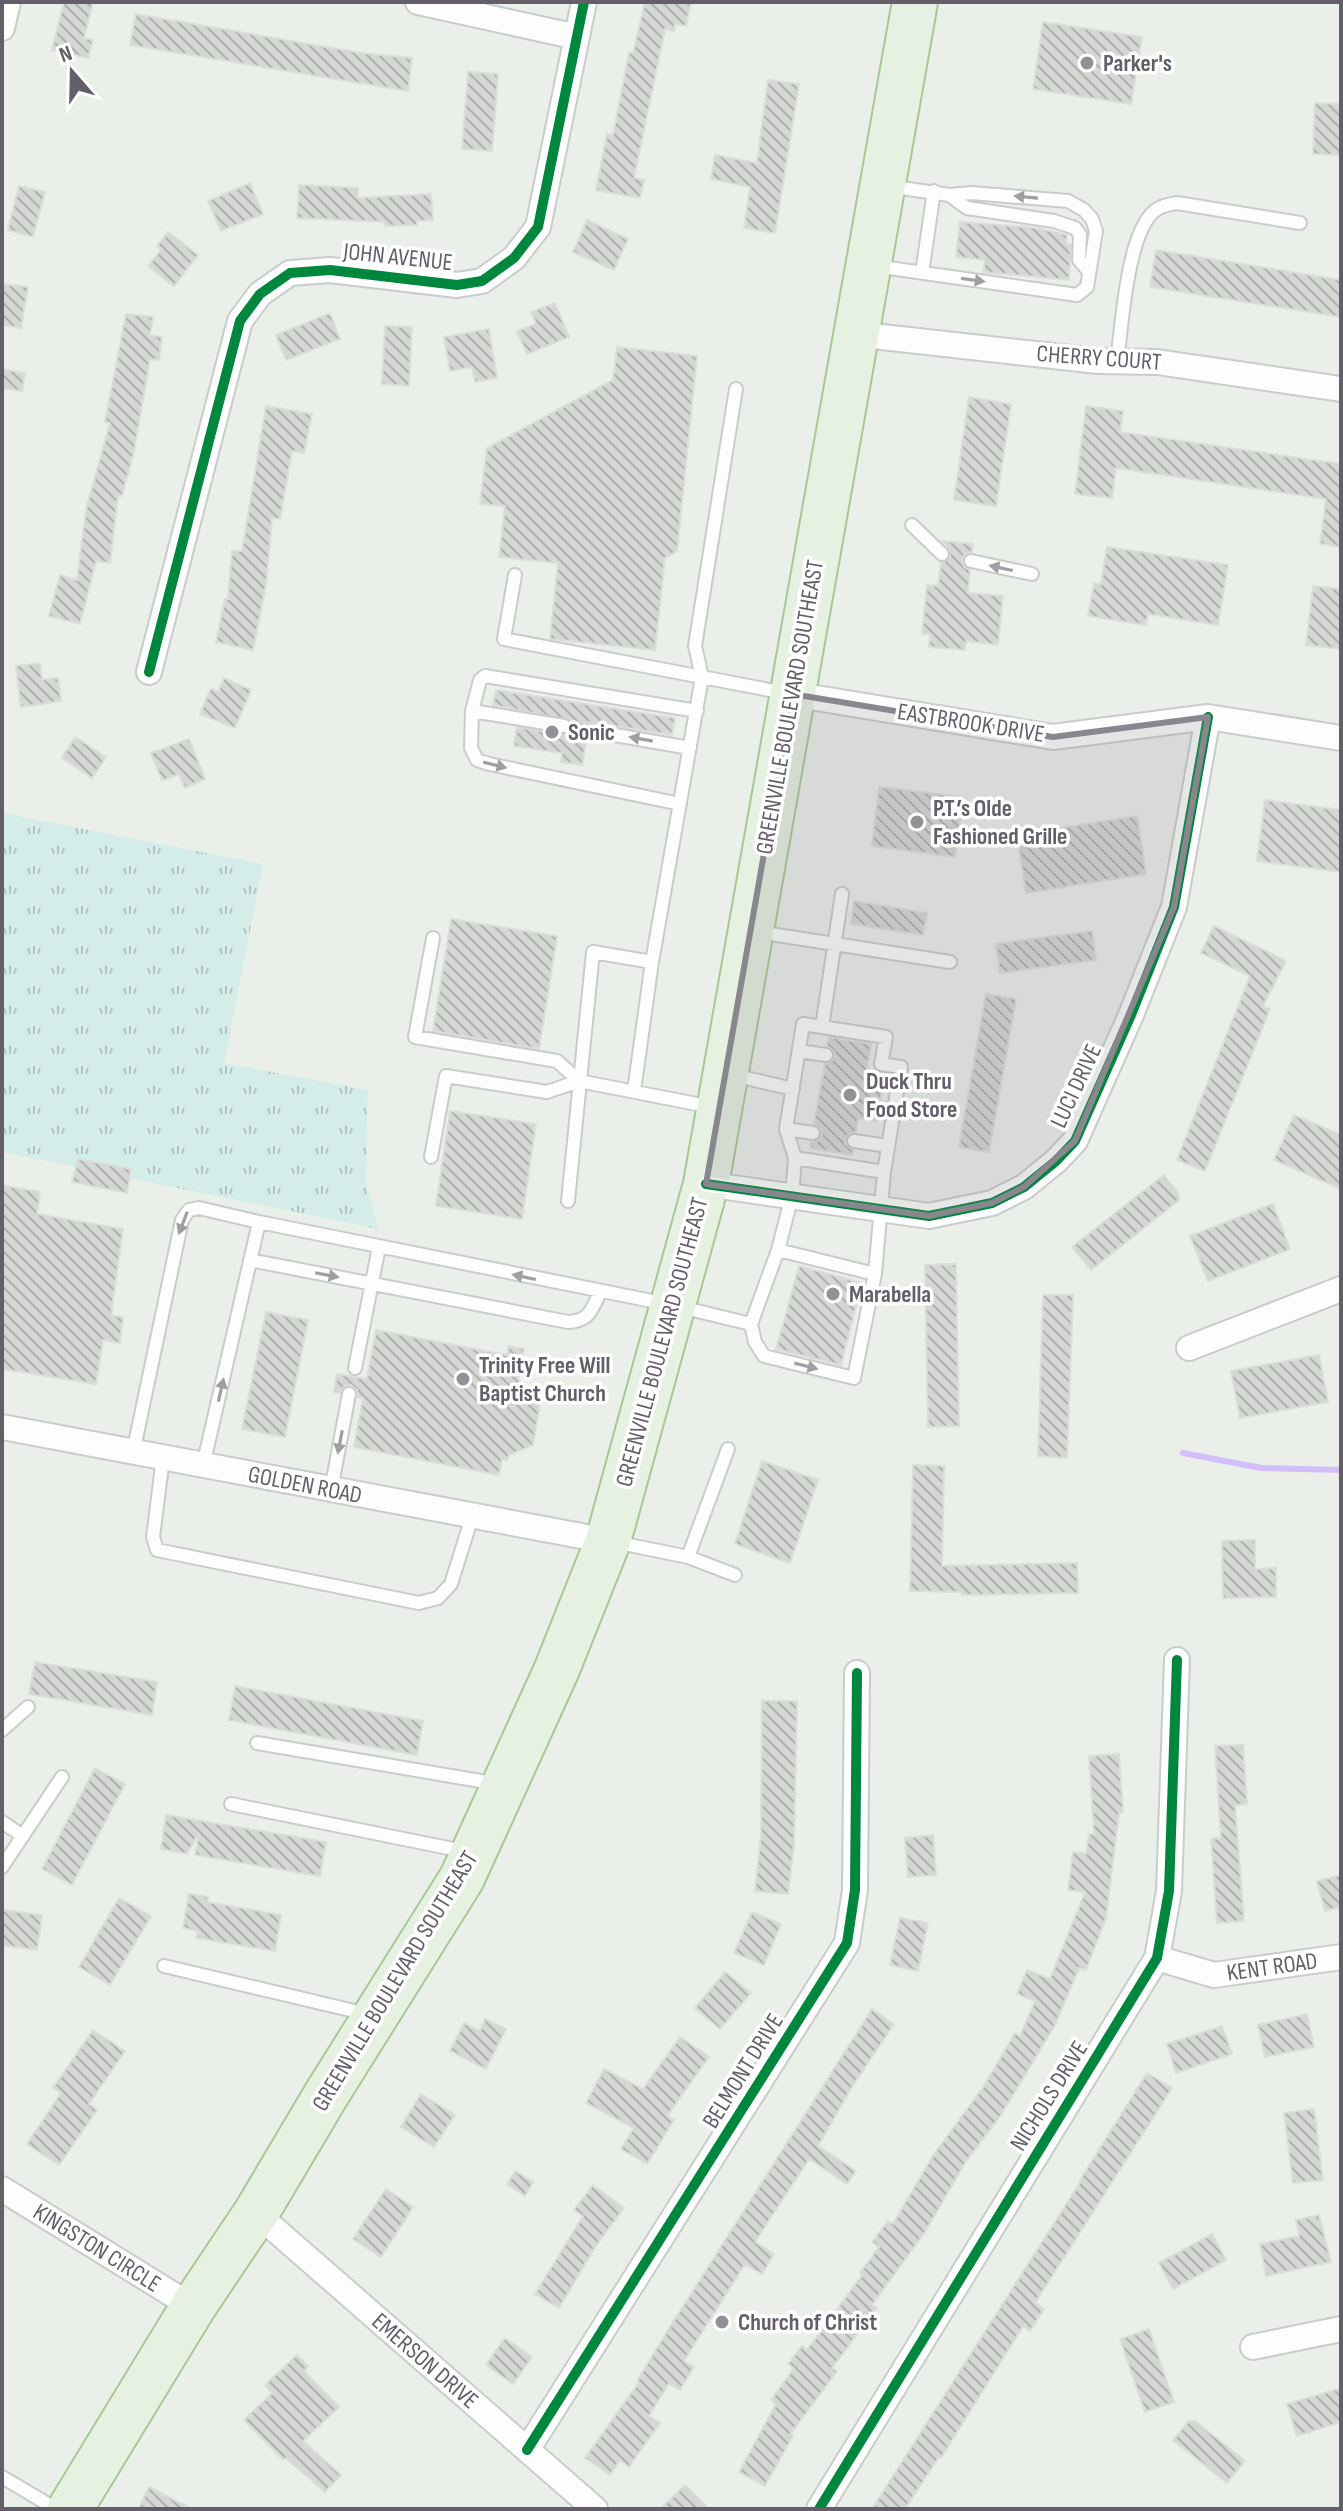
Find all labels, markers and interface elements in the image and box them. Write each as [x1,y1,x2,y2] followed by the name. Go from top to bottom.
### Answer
[32,32,112,112] north arrow
[56,40,76,69] text: N
[1103,49,1172,78] place label: Parker's
[1078,54,1096,72] marker: Parker's
[1013,190,1038,203] one-way arrow
[341,237,454,277] street label: JOHN AVENUE
[961,274,986,287] one-way arrow
[1036,339,1163,377] street label: CHERRY COURT
[750,557,830,856] street label: GREENVILLE BOULEVARD SOUTHEAST
[989,561,1014,574] one-way arrow
[896,697,1046,749] street label: EASTBROOK DRIVE
[568,718,615,747] place label: Sonic
[543,723,561,741] marker: Sonic
[628,733,653,745] one-way arrow
[483,759,508,771] one-way arrow
[933,794,1067,851] place label: P.T.’s Olde Fashioned Grille
[908,813,926,831] marker: P.T.’s Olde Fashioned Grille
[1044,1039,1108,1133] street label: LUCI DRIVE
[866,1067,957,1124] place label: Duck Thru Food Store
[841,1086,859,1104] marker: Duck Thru Food Store
[609,1194,715,1490] street label: GREENVILLE BOULEVARD SOUTHEAST
[176,1212,189,1236] one-way arrow
[315,1269,340,1282] one-way arrow
[511,1270,536,1282] one-way arrow
[849,1280,931,1309] place label: Marabella
[824,1285,842,1303] marker: Marabella
[479,1351,610,1408] place label: Trinity Free Will Baptist Church
[793,1361,818,1373] one-way arrow
[454,1370,472,1388] marker: Trinity Free Will Baptist Church
[215,1377,227,1402] one-way arrow
[333,1430,346,1455] one-way arrow
[246,1460,364,1510] street label: GOLDEN ROAD
[306,1846,484,2116] street label: GREENVILLE BOULEVARD SOUTHEAST
[1225,1946,1319,1988] street label: KENT ROAD
[696,2008,790,2134] street label: BELMONT DRIVE
[1004,2036,1094,2156] street label: NICHOLS DRIVE
[28,2197,166,2299] street label: KINGSTON CIRCLE
[366,2307,484,2415] street label: EMERSON DRIVE
[738,2308,877,2337] place label: Church of Christ
[713,2313,731,2331] marker: Church of Christ

